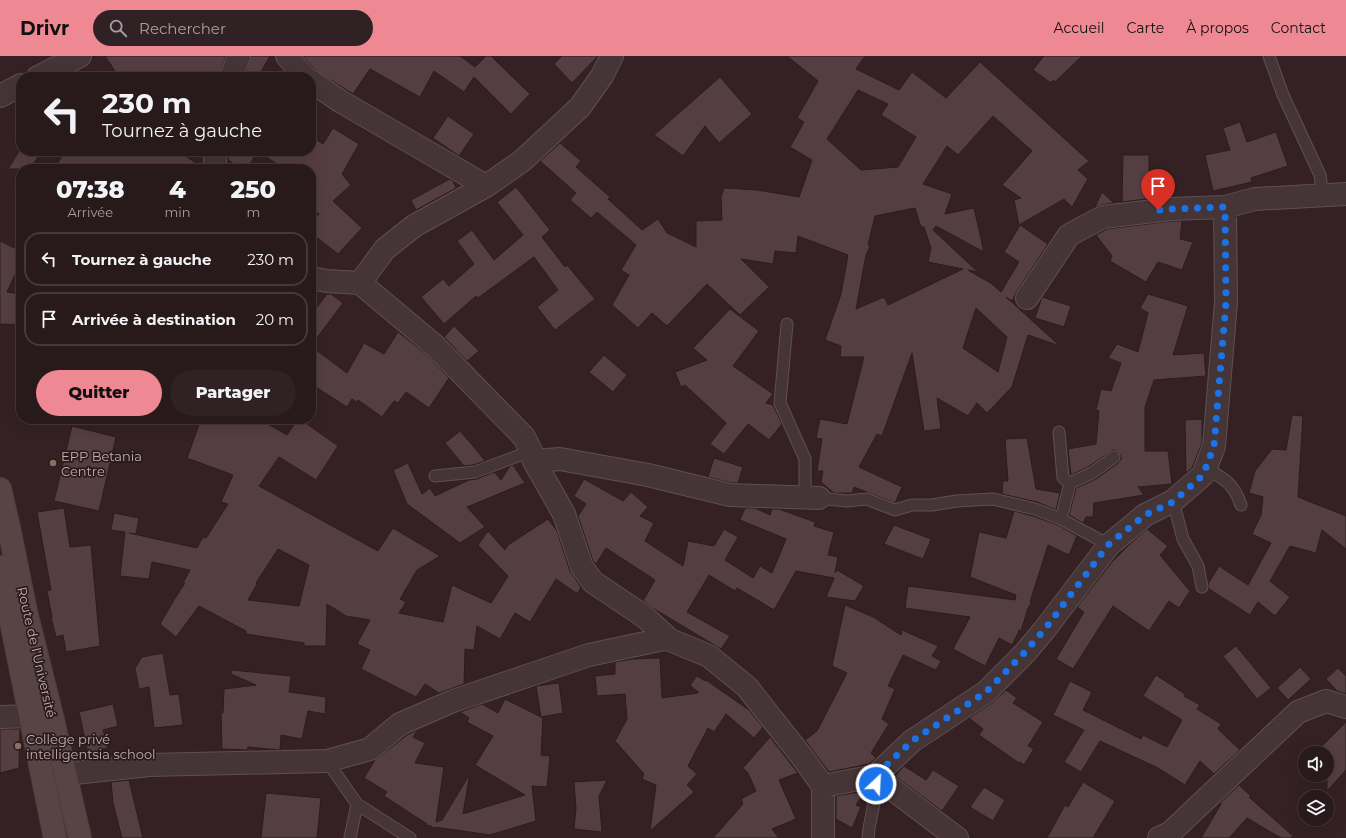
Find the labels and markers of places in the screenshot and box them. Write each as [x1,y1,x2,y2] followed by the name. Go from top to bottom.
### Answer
[1141,169,1175,210] pin
[61,448,142,479] place label: EPP Betania Centre
[48,458,58,468] marker: EPP Betania Centre
[26,731,156,762] place label: Collège privé intelligentsia school
[13,741,23,751] marker: Collège privé intelligentsia school

